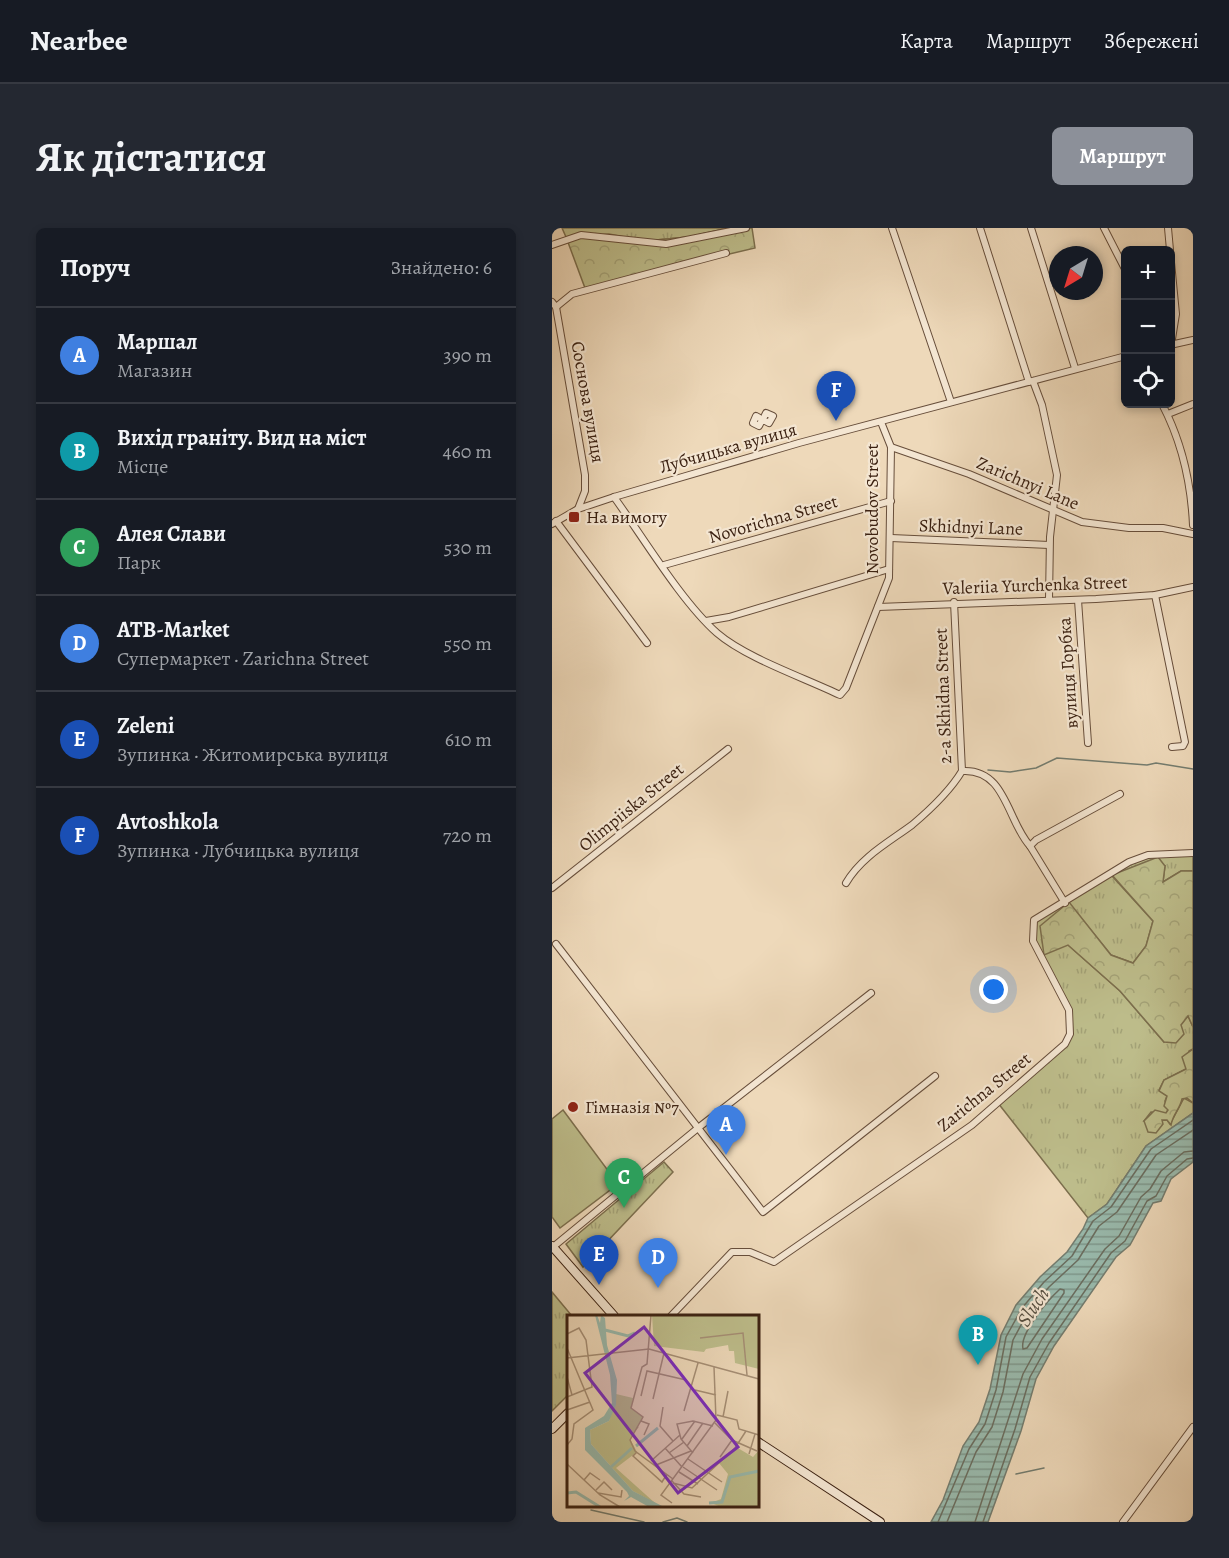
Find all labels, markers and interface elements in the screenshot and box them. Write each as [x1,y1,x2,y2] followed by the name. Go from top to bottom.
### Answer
[30,22,128,60] text: Nearbee
[900,27,953,55] text: Карта
[986,27,1071,55] text: Маршрут
[1104,27,1199,55] text: Збережені
[1052,127,1193,185] button: Маршрут
[36,128,267,185] text: Як дістатися
[1049,246,1103,300] north arrow
[1121,246,1175,408] map controls
[1121,246,1175,300] button: +
[60,250,131,285] text: Поруч
[390,254,492,281] text: Знайдено: 6
[1121,300,1175,354] button: −
[117,327,198,357] text: Маршал
[566,339,610,465] street label: Соснова вулиця
[73,342,86,369] text: A
[443,342,492,369] text: 390 m
[1121,354,1175,408] button: locate
[117,357,192,384] text: Магазин
[816,372,856,421] pin: F
[657,417,799,479] street label: Лубчицька вулиця
[117,423,367,453] text: Вихід граніту. Вид на міст
[73,438,86,465] text: B
[442,438,492,465] text: 460 m
[860,443,884,575] street label: Novobudov Street
[973,451,1083,515] street label: Zarichnyi Lane
[117,453,168,480] text: Місце
[706,489,840,549] street label: Novorichna Street
[586,505,668,529] place label: На вимогу
[567,510,581,524] marker: На вимогу
[918,513,1024,541] street label: Skhidnyi Lane
[117,519,226,549] text: Алея Слави
[73,534,86,561] text: C
[444,534,492,561] text: 530 m
[117,549,161,576] text: Парк
[941,570,1128,600] street label: Valeriia Yurchenka Street
[117,615,230,645] text: ATB-Market
[1052,616,1084,729] street label: вулиця Горбка
[929,628,957,764] street label: 2-a Skhidna Street
[73,630,86,657] text: D
[444,630,492,657] text: 550 m
[117,645,369,672] text: Супермаркет · Zarichna Street
[117,711,174,741] text: Zeleni
[74,726,85,753] text: E
[445,726,492,753] text: 610 m
[117,741,388,768] text: Зупинка · Житомирська вулиця
[573,757,689,857] street label: Olimpiiska Street
[117,807,219,837] text: Avtoshkola
[74,822,85,849] text: F
[443,822,492,849] text: 720 m
[117,837,360,864] text: Зупинка · Лубчицька вулиця
[979,975,1008,1004] your location
[932,1047,1036,1137] street label: Zarichna Street
[585,1095,679,1119] place label: Гімназія №7
[566,1100,580,1114] marker: Гімназія №7
[706,1106,746,1155] pin: A
[604,1158,644,1208] pin: C
[580,1236,618,1285] pin: E
[638,1238,678,1288] pin: D
[1010,1282,1056,1332] water label: Sluch
[567,1315,759,1507] inset map
[958,1316,998,1365] pin: B

